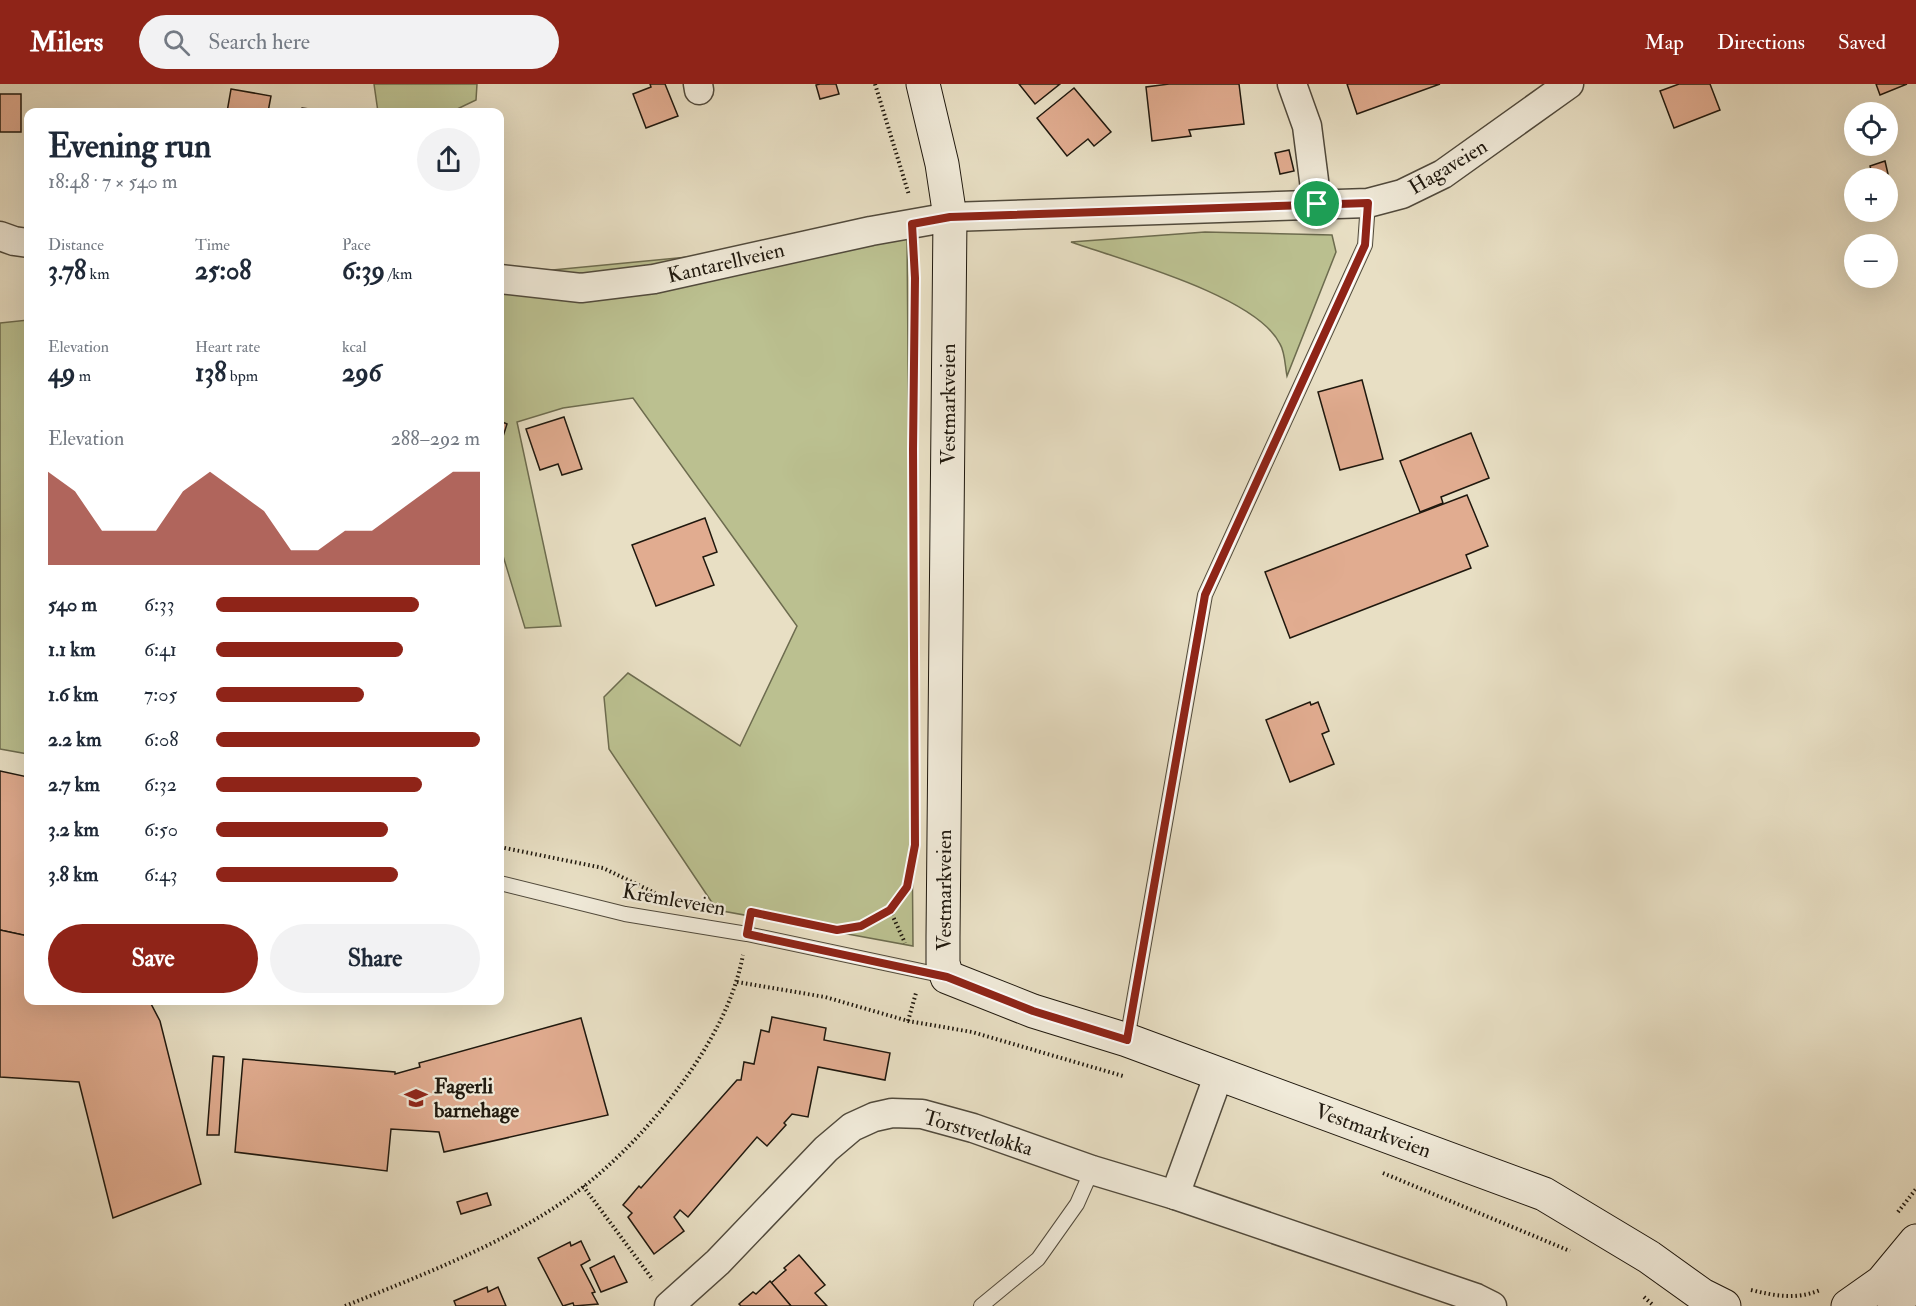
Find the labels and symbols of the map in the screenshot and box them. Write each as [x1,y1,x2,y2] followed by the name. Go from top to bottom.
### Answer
[1404,133,1492,201] street label: Hagaveien
[1291,178,1342,229] pin
[665,236,787,290] street label: Kantarellveien
[935,343,962,465] street label: Vestmarkveien
[931,829,958,951] street label: Vestmarkveien
[620,878,728,922] street label: Kremleveien
[433,1073,519,1124] place label: Fagerli barnehage
[403,1085,429,1111] school or university icon: Fagerli barnehage
[1311,1098,1435,1164] street label: Vestmarkveien
[920,1104,1036,1163] street label: Torstvetløkka

